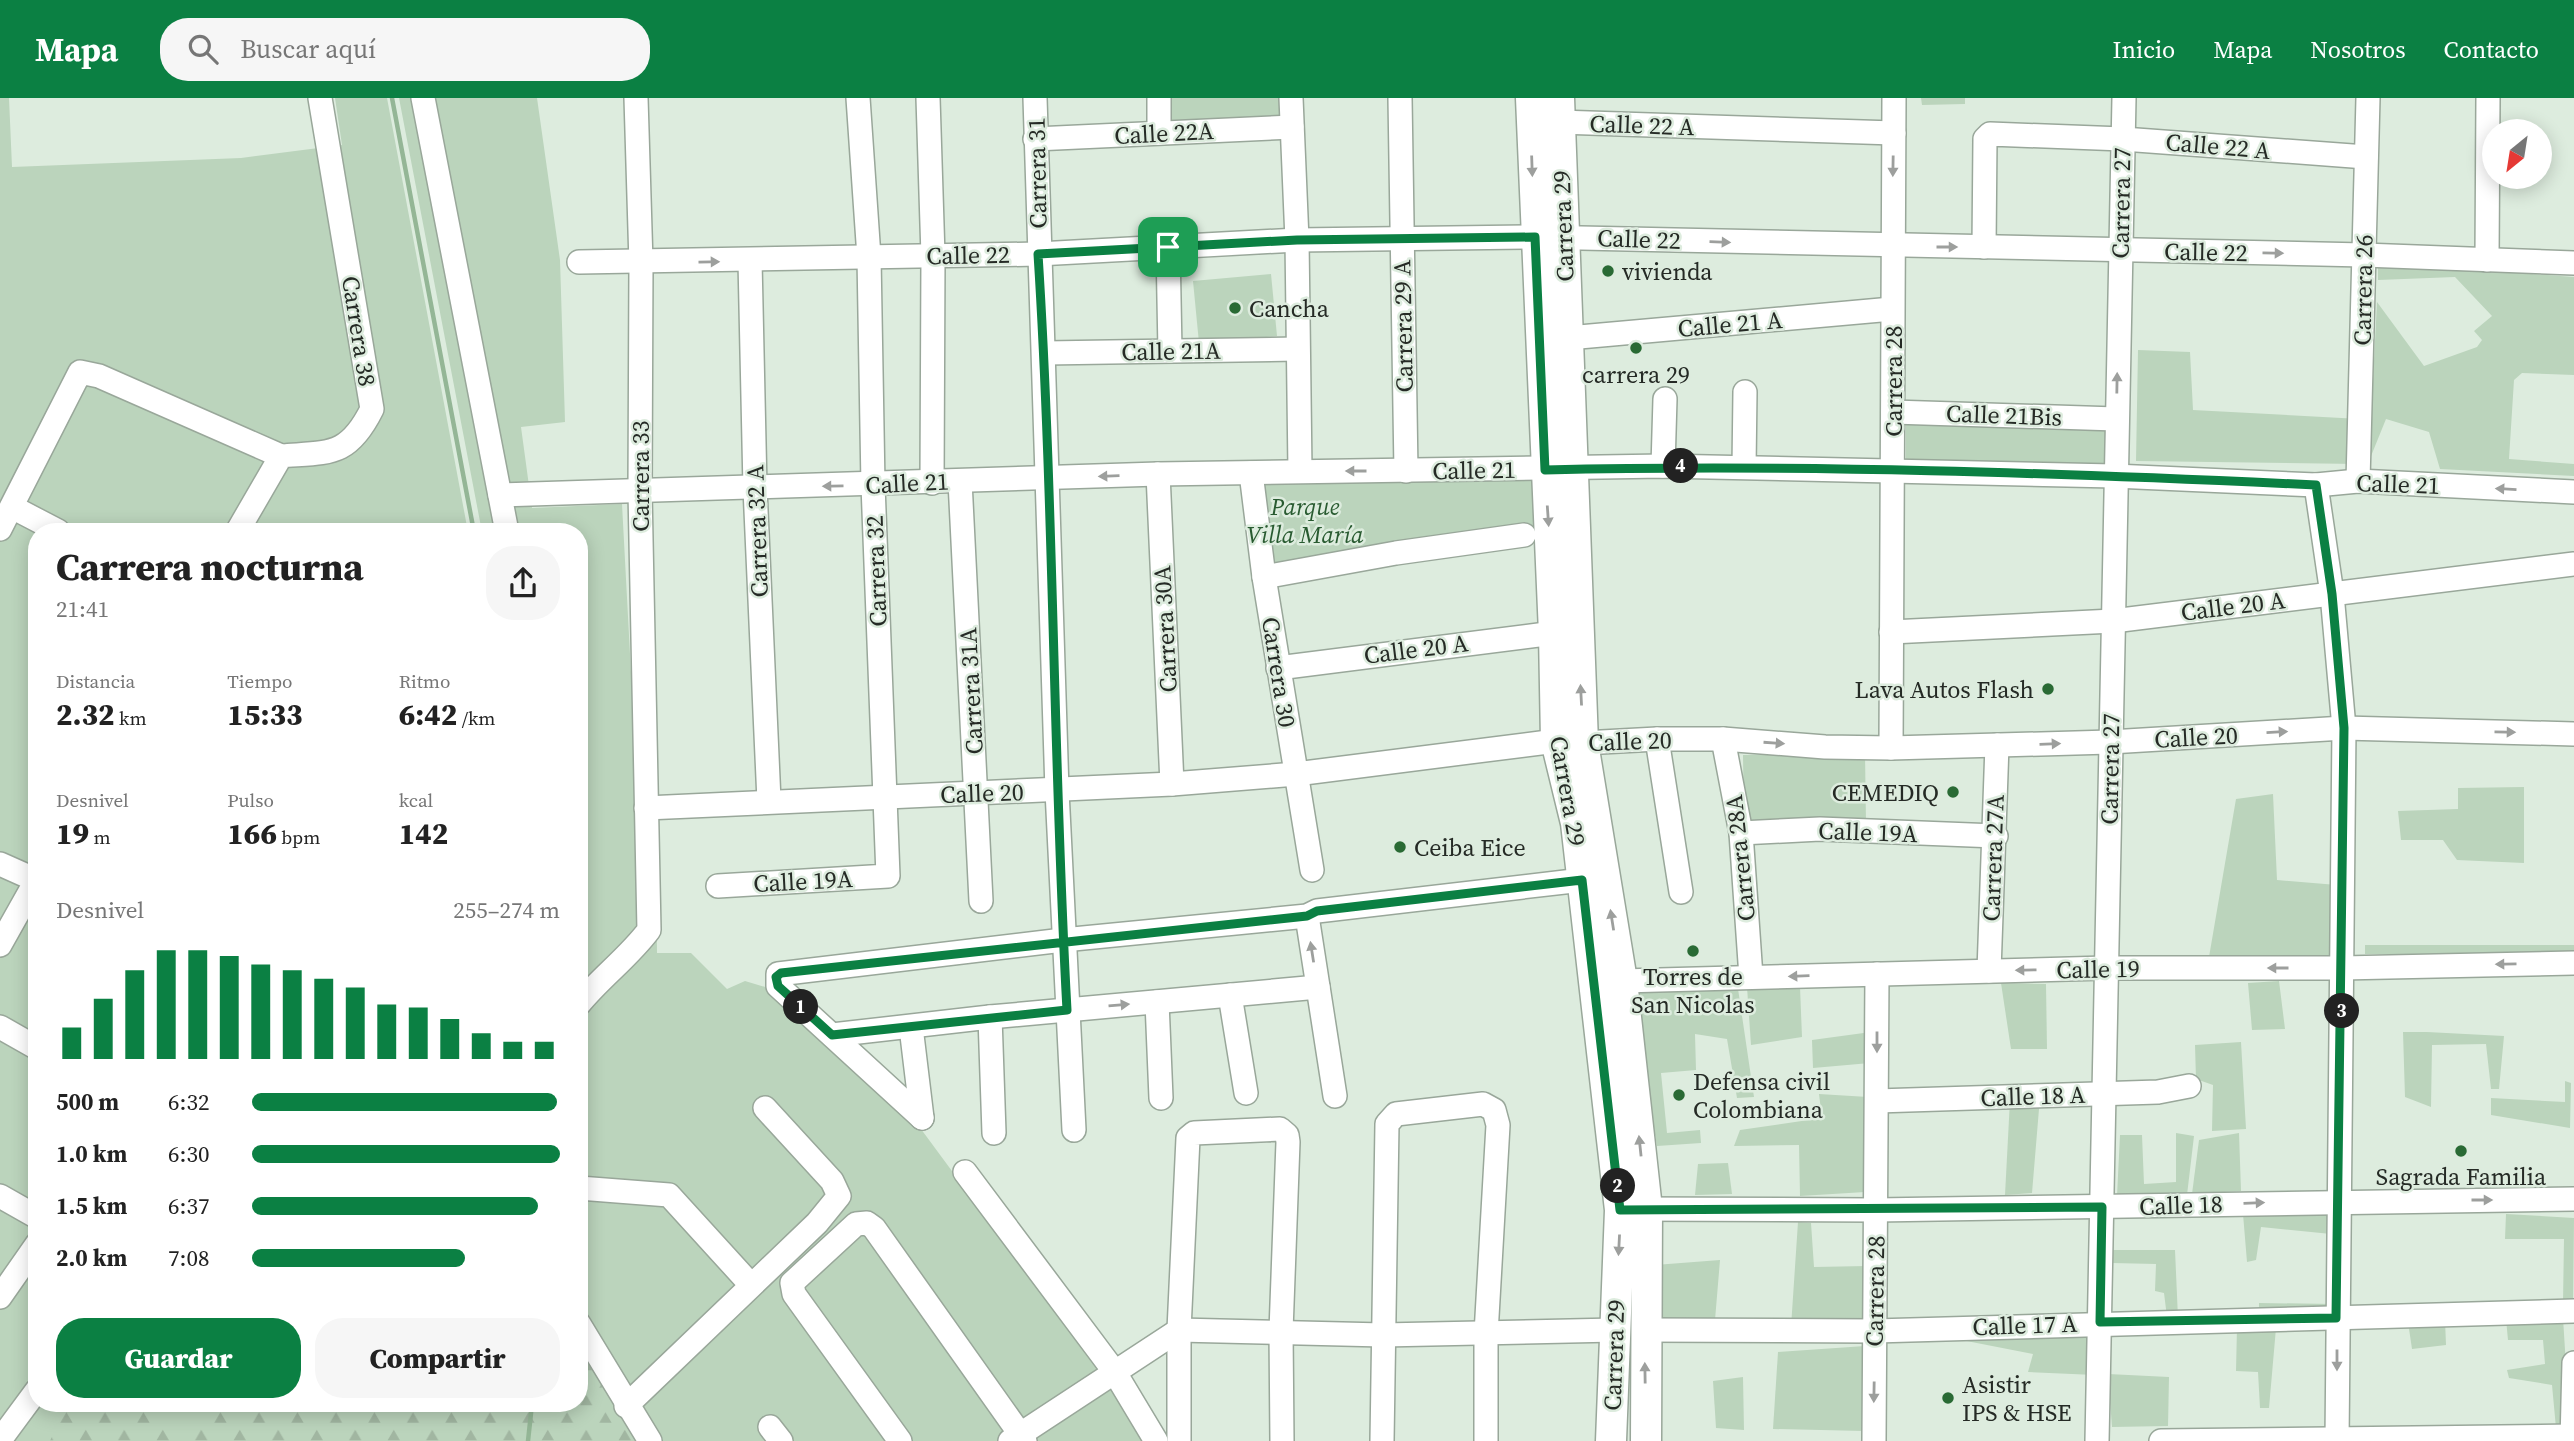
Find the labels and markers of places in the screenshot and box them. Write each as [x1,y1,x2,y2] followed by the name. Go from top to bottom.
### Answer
[1138,217,1198,277] pin
[1622,255,1713,288] place label: vivienda
[1600,263,1616,279] marker: vivienda
[1249,292,1330,325] place label: Cancha
[1227,300,1243,316] marker: Cancha
[1628,340,1644,356] marker: carrera 29
[1582,358,1690,391] place label: carrera 29
[1664,448,1698,484] pin: 4
[1854,673,2034,706] place label: Lava Autos Flash
[2040,681,2056,697] marker: Lava Autos Flash
[1832,776,1939,809] place label: CEMEDIQ
[1945,784,1961,800] marker: CEMEDIQ
[1414,831,1526,864] place label: Ceiba Eice
[1392,839,1408,855] marker: Ceiba Eice
[1685,943,1701,959] marker: Torres de San Nicolas
[1631,960,1755,1021] place label: Torres de San Nicolas
[784,990,818,1024] pin: 1
[2324,993,2360,1028] pin: 3
[1693,1065,1830,1126] place label: Defensa civil Colombiana
[1671,1087,1687,1103] marker: Defensa civil Colombiana
[2453,1143,2469,1159] marker: Sagrada Familia
[2376,1160,2547,1193] place label: Sagrada Familia
[1600,1168,1636,1204] pin: 2
[1962,1368,2071,1429] place label: Asistir IPS & HSE
[1940,1390,1956,1406] marker: Asistir IPS & HSE

